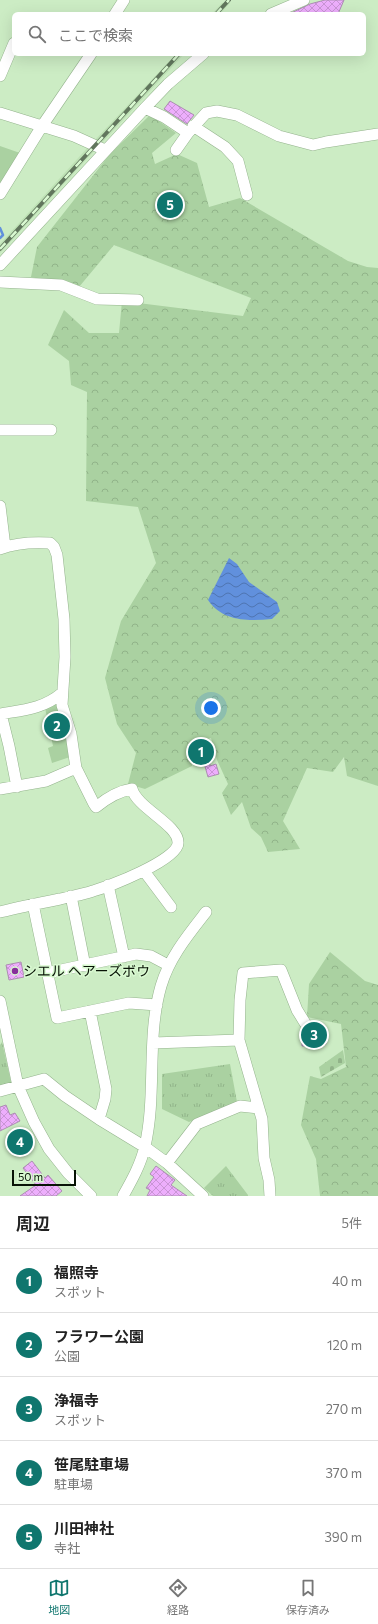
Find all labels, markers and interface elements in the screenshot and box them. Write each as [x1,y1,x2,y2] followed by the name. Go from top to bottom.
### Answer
[12,12,366,56] search box
[26,23,48,45] icon: search
[58,26,133,44] text: ここで検索
[157,190,183,220] pin: 5
[201,698,221,718] your location
[44,711,70,741] pin: 2
[188,737,214,767] pin: 1
[23,962,150,979] place label: シエル ヘアーズボウ
[10,966,20,976] marker: シエル ヘアーズボウ
[301,1020,327,1050] pin: 3
[7,1127,33,1157] pin: 4
[12,1168,76,1187] scale bar
[18,1170,43,1183] text: 50 m
[16,1213,50,1234] text: 周辺
[342,1215,362,1231] text: 5件
[54,1263,99,1281] text: 福照寺
[26,1273,32,1289] text: 1
[332,1273,362,1289] text: 40 m
[54,1284,106,1300] text: スポット
[54,1327,144,1345] text: フラワー公園
[25,1337,33,1353] text: 2
[327,1337,362,1353] text: 120 m
[54,1348,80,1364] text: 公園
[54,1391,99,1409] text: 浄福寺
[25,1401,33,1417] text: 3
[326,1401,362,1417] text: 270 m
[54,1412,106,1428] text: スポット
[54,1455,129,1473] text: 笹尾駐車場
[25,1465,33,1481] text: 4
[325,1465,362,1481] text: 370 m
[54,1476,93,1492] text: 駐車場
[54,1519,114,1537] text: 川田神社
[25,1529,33,1545] text: 5
[324,1529,362,1545] text: 390 m
[54,1540,80,1556] text: 寺社
[48,1577,70,1617] tab: 地図
[167,1577,189,1617] tab: 経路
[286,1577,330,1617] tab: 保存済み

